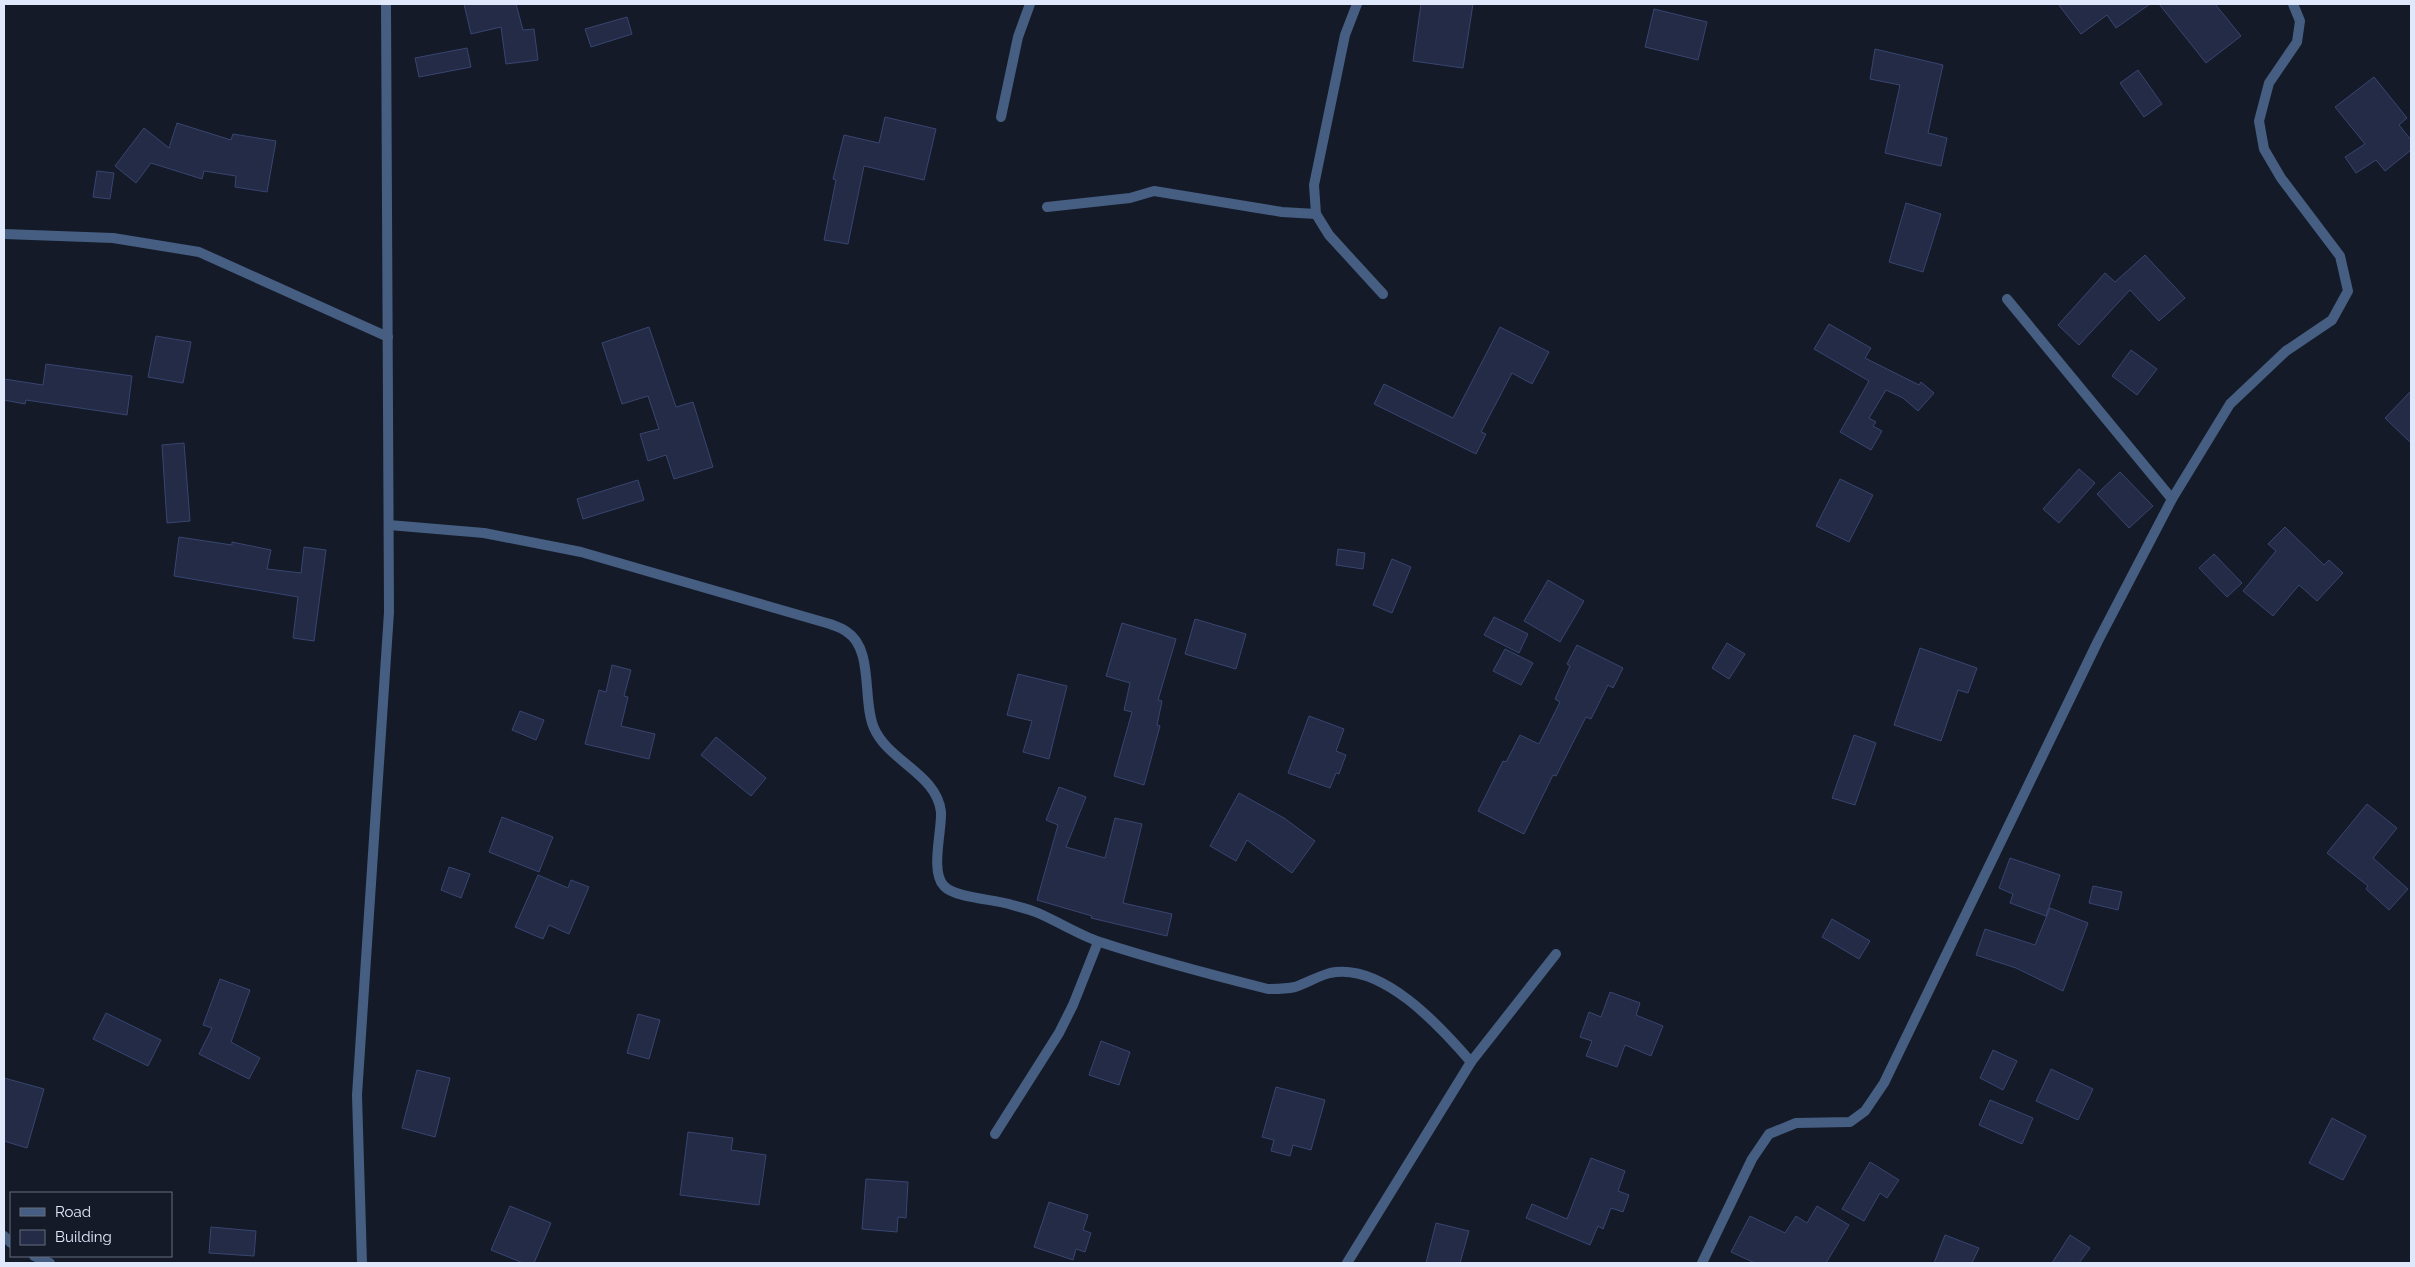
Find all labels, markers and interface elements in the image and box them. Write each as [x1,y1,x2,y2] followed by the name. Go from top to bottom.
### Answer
[10,1192,172,1257] legend
[55,1203,91,1221] text: Road
[55,1228,112,1246] text: Building

